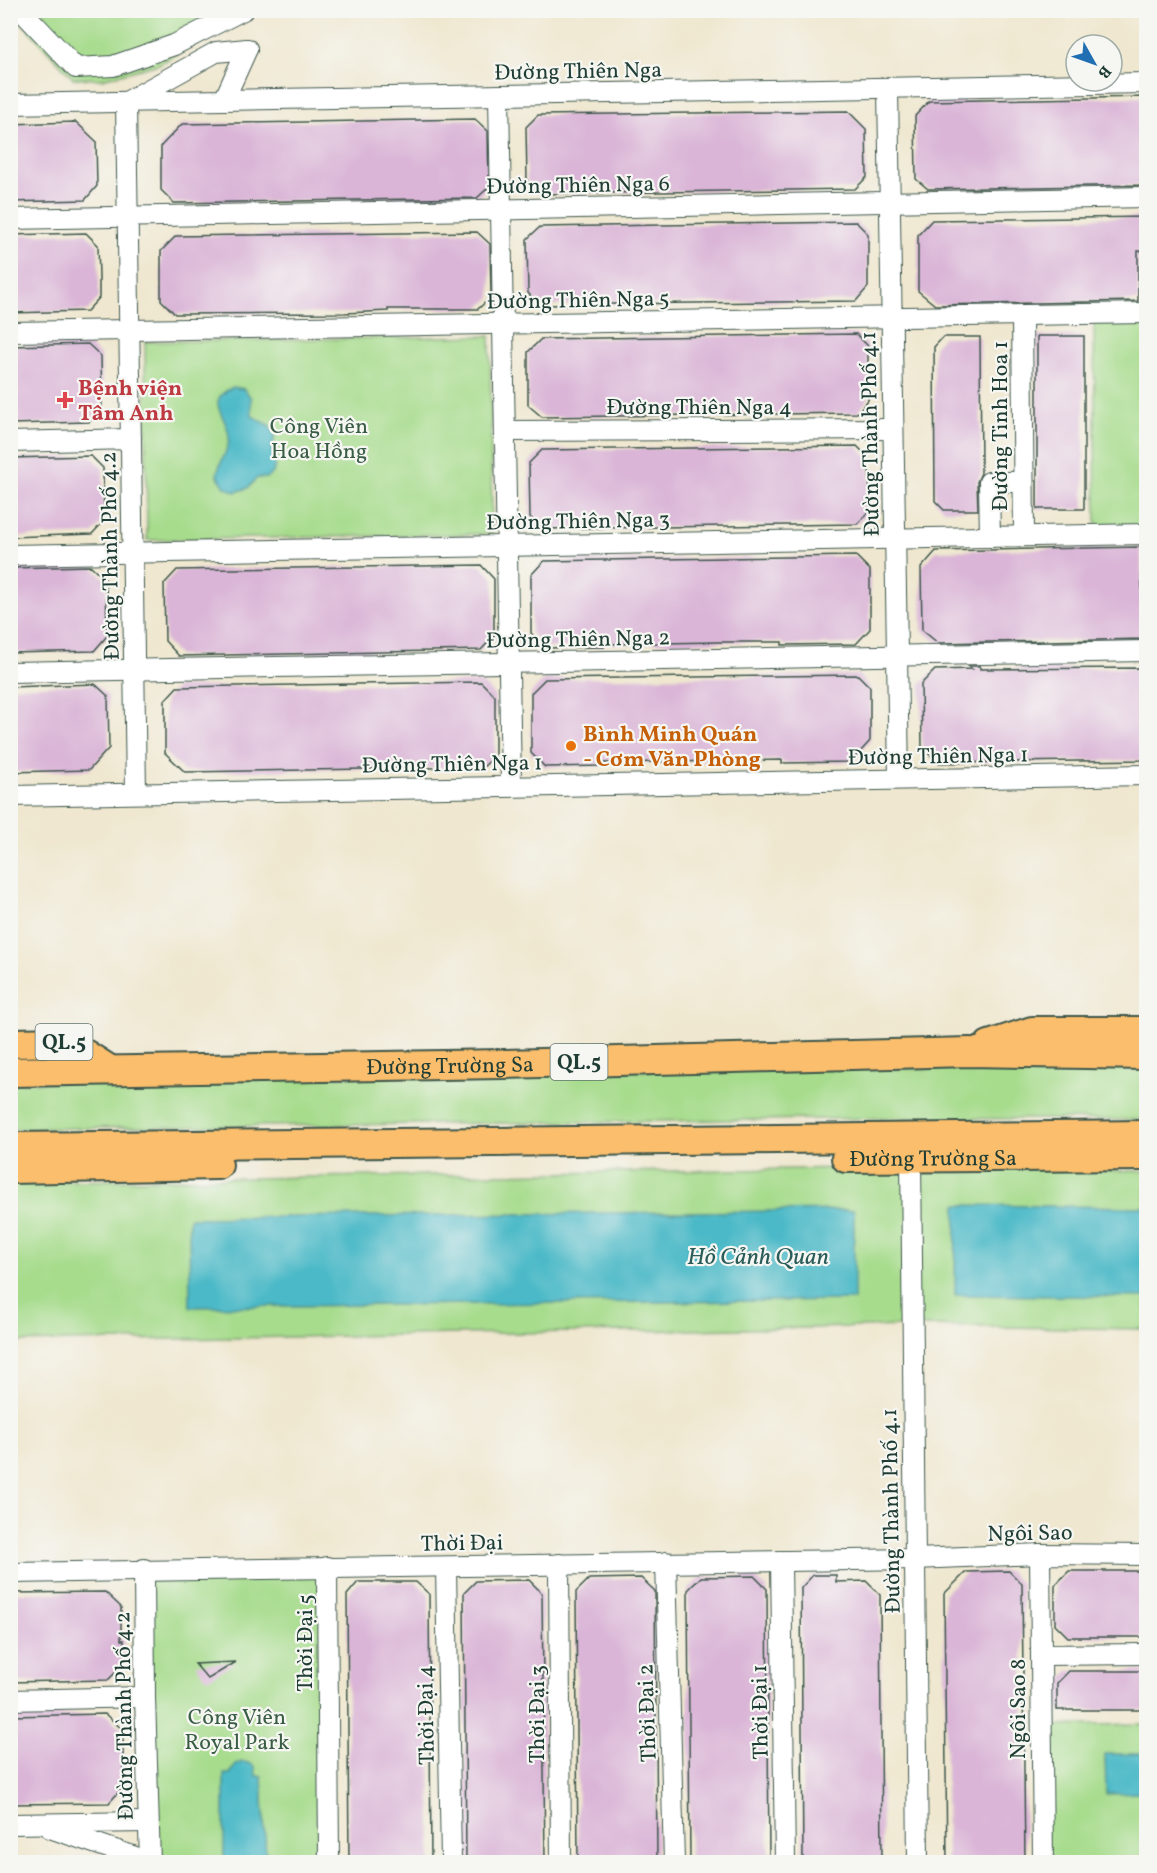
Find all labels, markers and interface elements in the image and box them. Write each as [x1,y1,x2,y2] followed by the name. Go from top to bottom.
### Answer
[1064,33,1124,93] north arrow
[494,56,662,89] street label: Đường Thiên Nga
[1092,60,1116,83] text: B
[486,169,670,204] street label: Đường Thiên Nga 6
[486,284,670,319] street label: Đường Thiên Nga 5
[854,331,889,537] street label: Đường Thành Phố 4.1
[986,341,1017,511] street label: Đường Tinh Hoa 1
[78,374,182,430] place label: Bệnh viện Tâm Anh
[56,391,74,409] marker: Bệnh viện Tâm Anh
[606,393,792,424] street label: Đường Thiên Nga 4
[270,412,368,468] park label: Công Viên Hoa Hồng
[94,451,129,661] street label: Đường Thành Phố 4.2
[486,505,670,540] street label: Đường Thiên Nga 3
[486,623,670,658] street label: Đường Thiên Nga 2
[583,720,761,776] place label: Bình Minh Quán - Cơm Văn Phòng
[564,739,578,753] marker: Bình Minh Quán - Cơm Văn Phòng
[847,740,1029,775] street label: Đường Thiên Nga 1
[361,748,543,783] street label: Đường Thiên Nga 1
[36,1024,92,1060] road number: QL.5
[550,1044,608,1080] road number: QL.5
[366,1050,534,1084] street label: Đường Trường Sa
[849,1144,1017,1176] street label: Đường Trường Sa
[687,1241,829,1275] water label: Hồ Cảnh Quan
[875,1408,910,1614] street label: Đường Thành Phố 4.1
[987,1518,1073,1551] street label: Ngôi Sao
[420,1528,504,1561] street label: Thời Đại
[291,1594,322,1692] street label: Thời Đại 5
[108,1611,143,1821] street label: Đường Thành Phố 4.2
[1004,1659,1035,1759] street label: Ngôi Sao 8
[631,1663,666,1763] street label: Thời Đại 2
[745,1664,778,1760] street label: Thời Đại 1
[411,1665,444,1765] street label: Thời Đại 4
[523,1665,554,1763] street label: Thời Đại 3
[185,1703,289,1759] park label: Công Viên Royal Park

